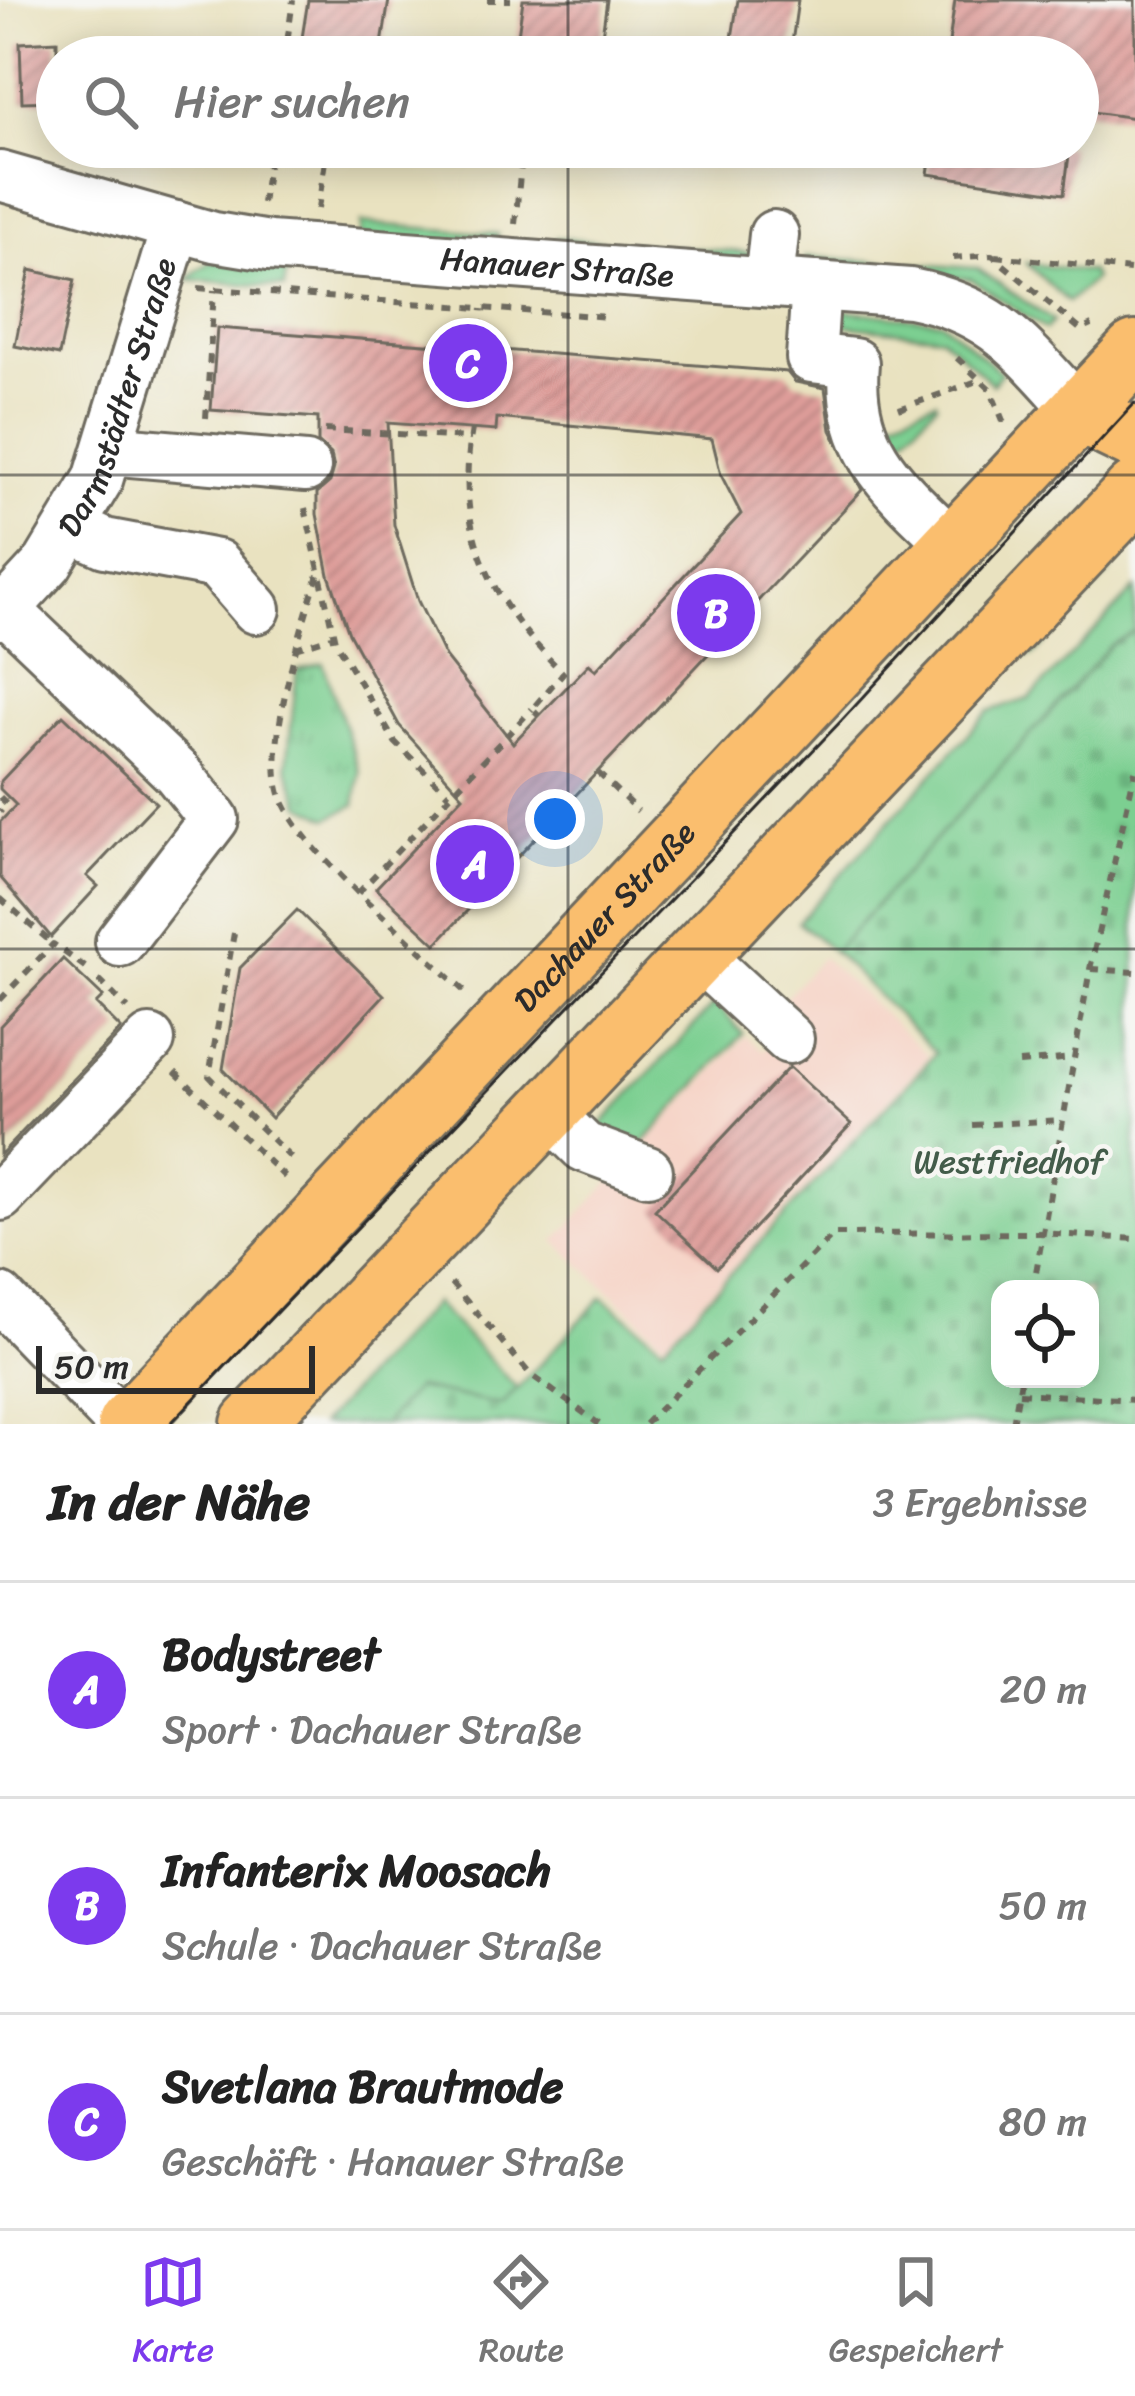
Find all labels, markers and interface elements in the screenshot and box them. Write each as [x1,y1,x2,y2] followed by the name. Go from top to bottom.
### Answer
[36,36,1099,168] search box
[174,62,410,142] text: Hier suchen
[78,69,144,135] icon: search
[438,230,676,305] street label: Hanauer Straße
[41,250,194,548] street label: Darmstädter Straße
[429,318,507,408] pin: C
[677,568,755,658] pin: B
[525,789,585,849] your location
[499,807,710,1027] street label: Dachauer Straße
[436,819,514,909] pin: A
[914,1133,1109,1191] park label: Westfriedhof
[991,1280,1099,1388] map controls
[991,1280,1099,1388] button: locate
[54,1338,129,1396] text: 50 m
[36,1340,315,1393] scale bar
[48,1457,310,1547] text: In der Nähe
[873,1468,1087,1537] text: 3 Ergebnisse
[162,1615,380,1695] text: Bodystreet
[74,1655,100,1724] text: A
[1000,1655,1087,1724] text: 20 m
[162,1695,582,1764] text: Sport · Dachauer Straße
[162,1831,551,1911] text: Infanterix Moosach
[75,1871,99,1940] text: B
[998,1871,1087,1940] text: 50 m
[162,1911,601,1980] text: Schule · Dachauer Straße
[162,2047,563,2127] text: Svetlana Brautmode
[75,2087,99,2156] text: C
[999,2087,1087,2156] text: 80 m
[162,2127,624,2196] text: Geschäft · Hanauer Straße
[132,2249,214,2379] tab: Karte
[479,2249,564,2379] tab: Route
[829,2249,1002,2379] tab: Gespeichert

